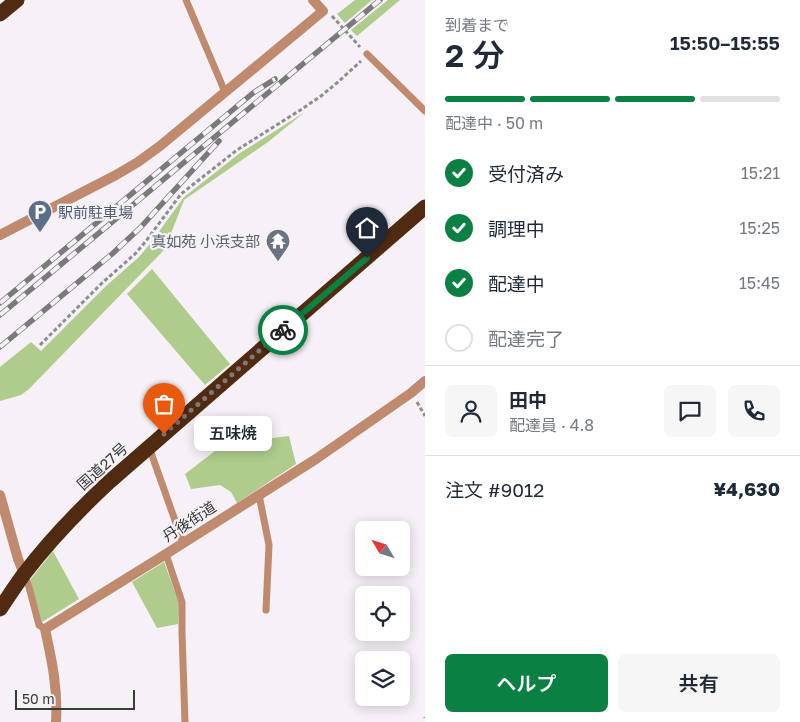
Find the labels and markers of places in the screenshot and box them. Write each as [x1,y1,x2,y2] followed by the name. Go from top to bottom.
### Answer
[27,199,53,233] parking icon: 駅前駐車場
[58,203,133,221] place label: 駅前駐車場
[346,207,388,258] pin
[265,228,291,262] temple icon: 真如苑 小浜支部
[151,232,260,250] place label: 真如苑 小浜支部
[143,383,185,434] pin
[194,416,272,452] callout: 五味焼

